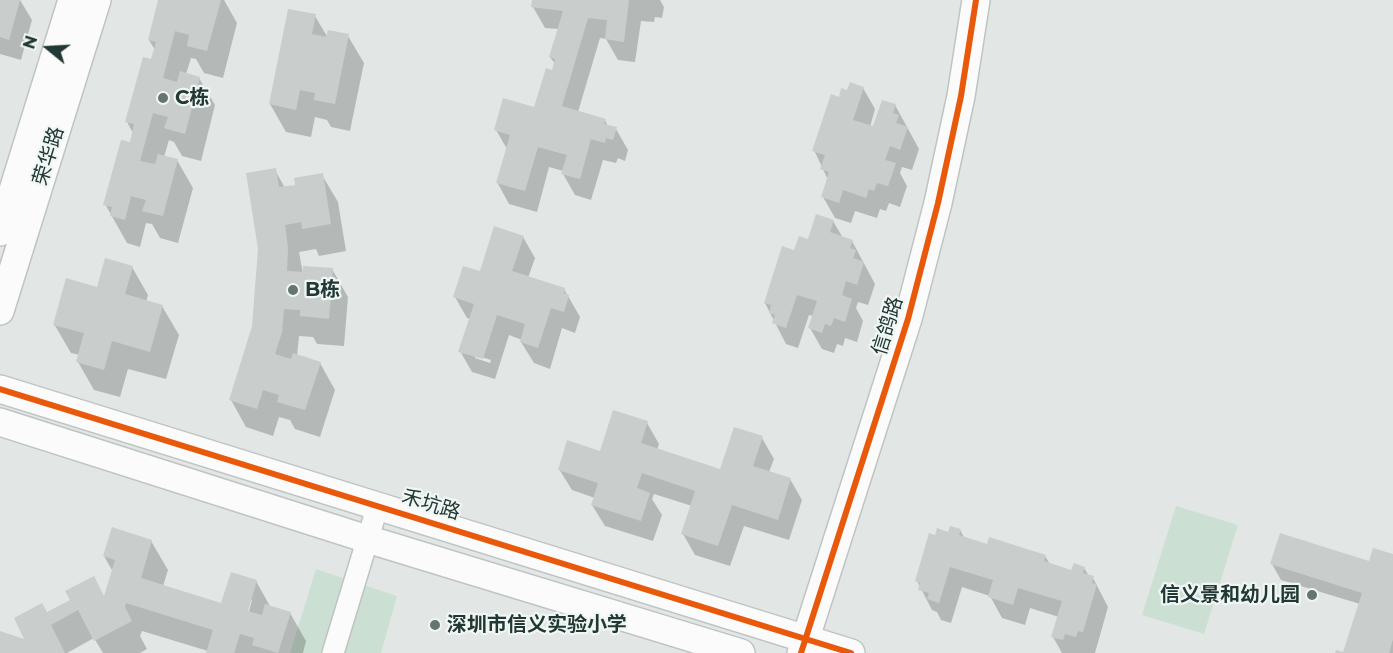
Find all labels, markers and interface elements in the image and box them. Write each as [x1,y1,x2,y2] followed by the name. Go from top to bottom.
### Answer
[18,18,78,78] north arrow
[19,33,41,51] text: N
[175,86,209,110] place label: C栋
[156,91,170,105] marker: C栋
[29,124,69,188] street label: 荣华路
[305,278,340,302] place label: B栋
[286,283,300,297] marker: B栋
[868,294,908,358] street label: 信鸽路
[399,485,463,525] street label: 禾坑路
[1160,583,1300,607] place label: 信义景和幼儿园
[1305,588,1319,602] marker: 信义景和幼儿园
[447,613,627,637] place label: 深圳市信义实验小学
[428,618,442,632] marker: 深圳市信义实验小学

